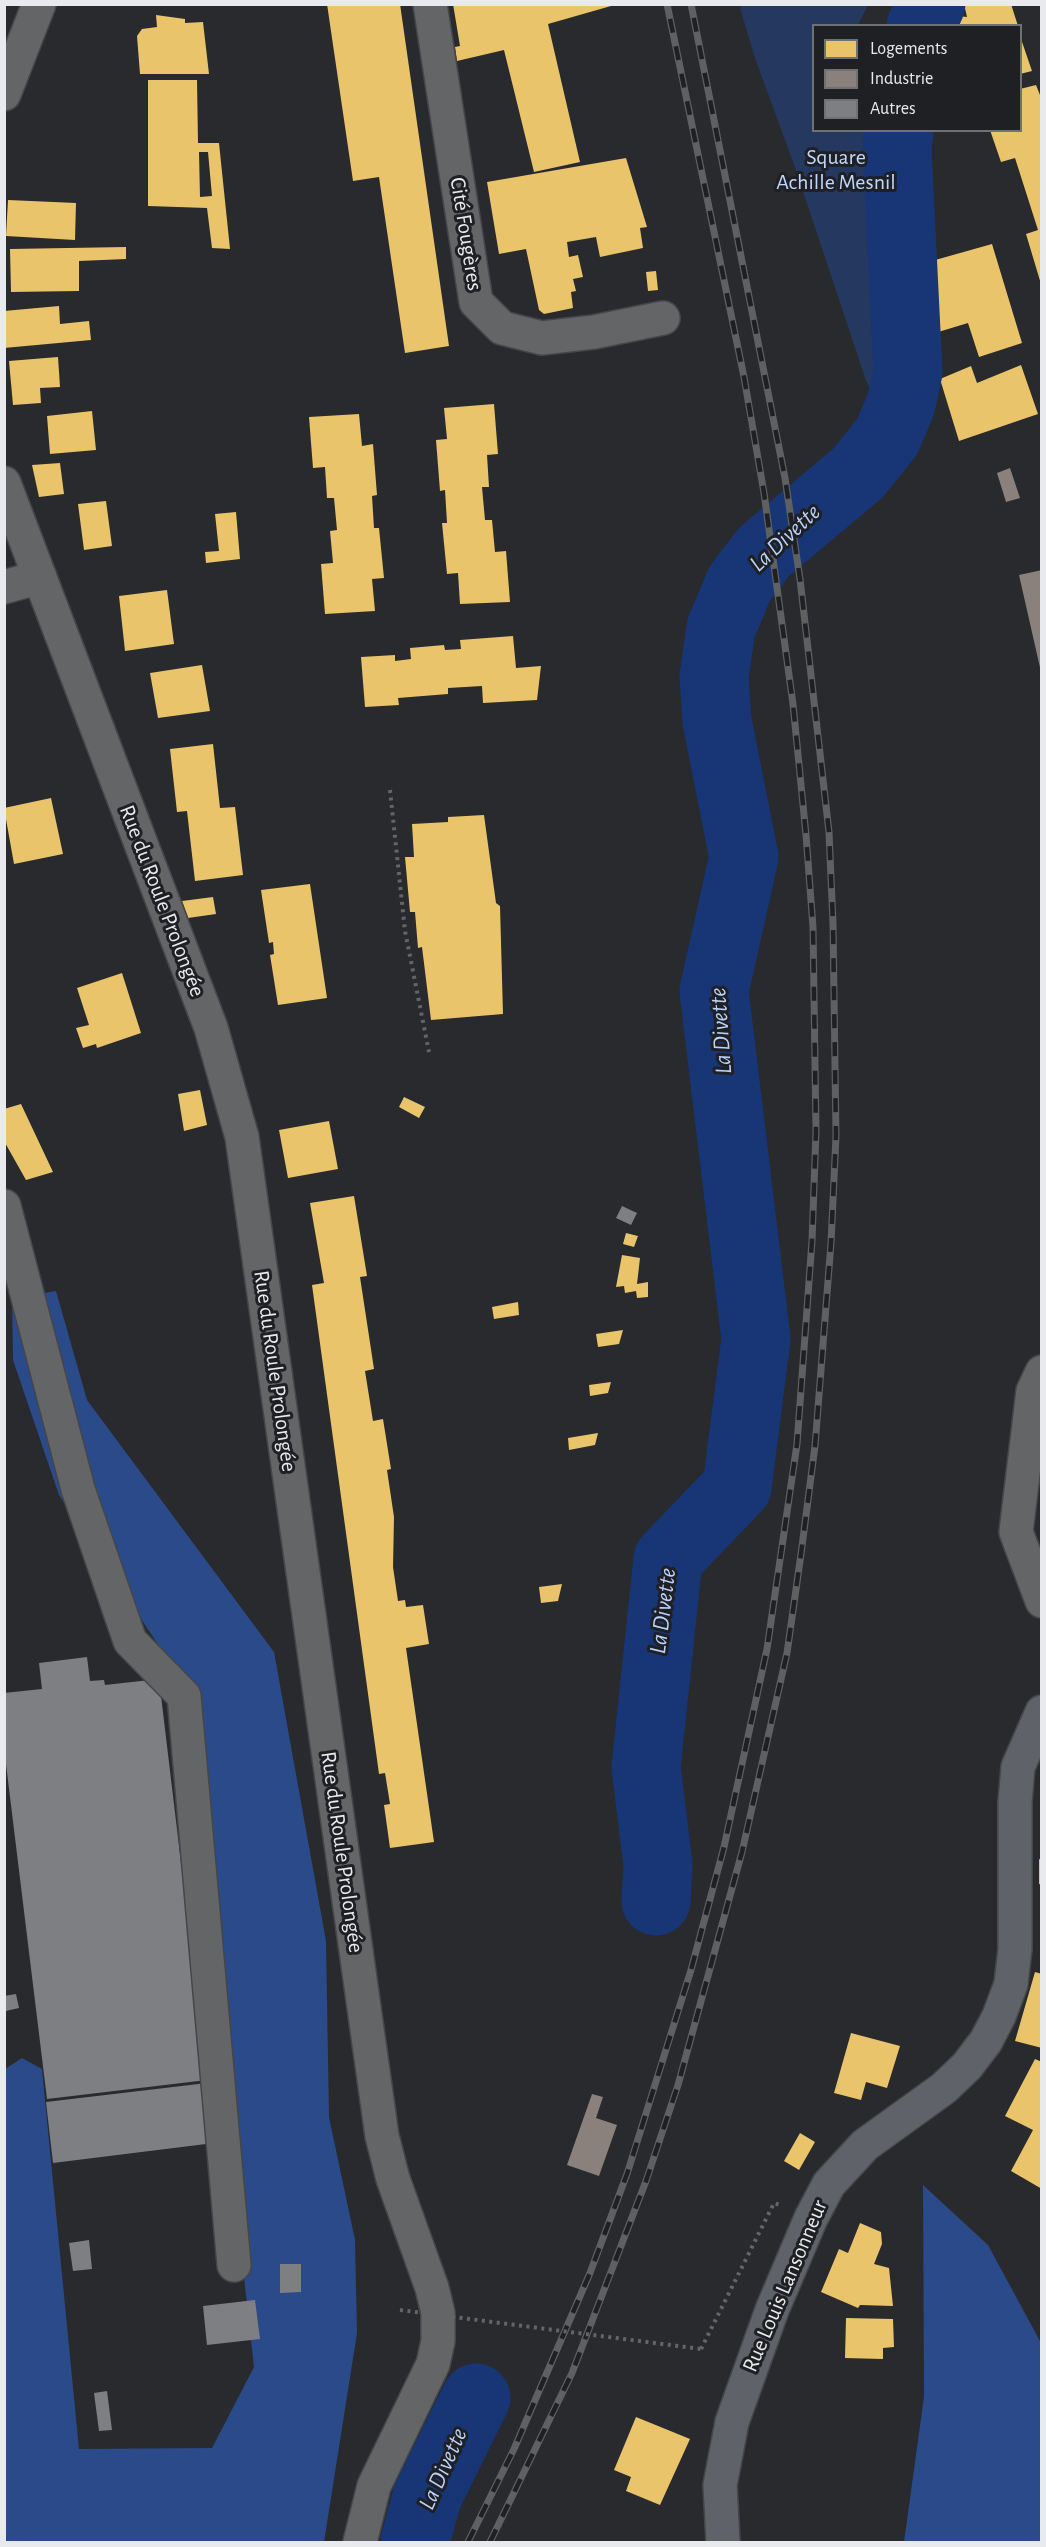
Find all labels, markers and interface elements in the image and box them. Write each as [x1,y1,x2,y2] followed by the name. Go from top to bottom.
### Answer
[812,24,1022,132] legend
[870,40,948,58] text: Logements
[870,70,933,88] text: Industrie
[870,100,916,118] text: Autres
[776,144,896,196] park label: Square Achille Mesnil
[444,176,488,292] street label: Cité Fougères
[744,498,826,578] water label: La Divette
[113,802,211,1000] street label: Rue du Roule Prolongée
[704,987,738,1075] water label: La Divette
[248,1269,302,1473] street label: Rue du Roule Prolongée
[643,1566,683,1656] water label: La Divette
[315,1750,369,1954] street label: Rue du Roule Prolongée
[737,2196,833,2376] street label: Rue Louis Lansonneur
[412,2424,474,2514] water label: La Divette

